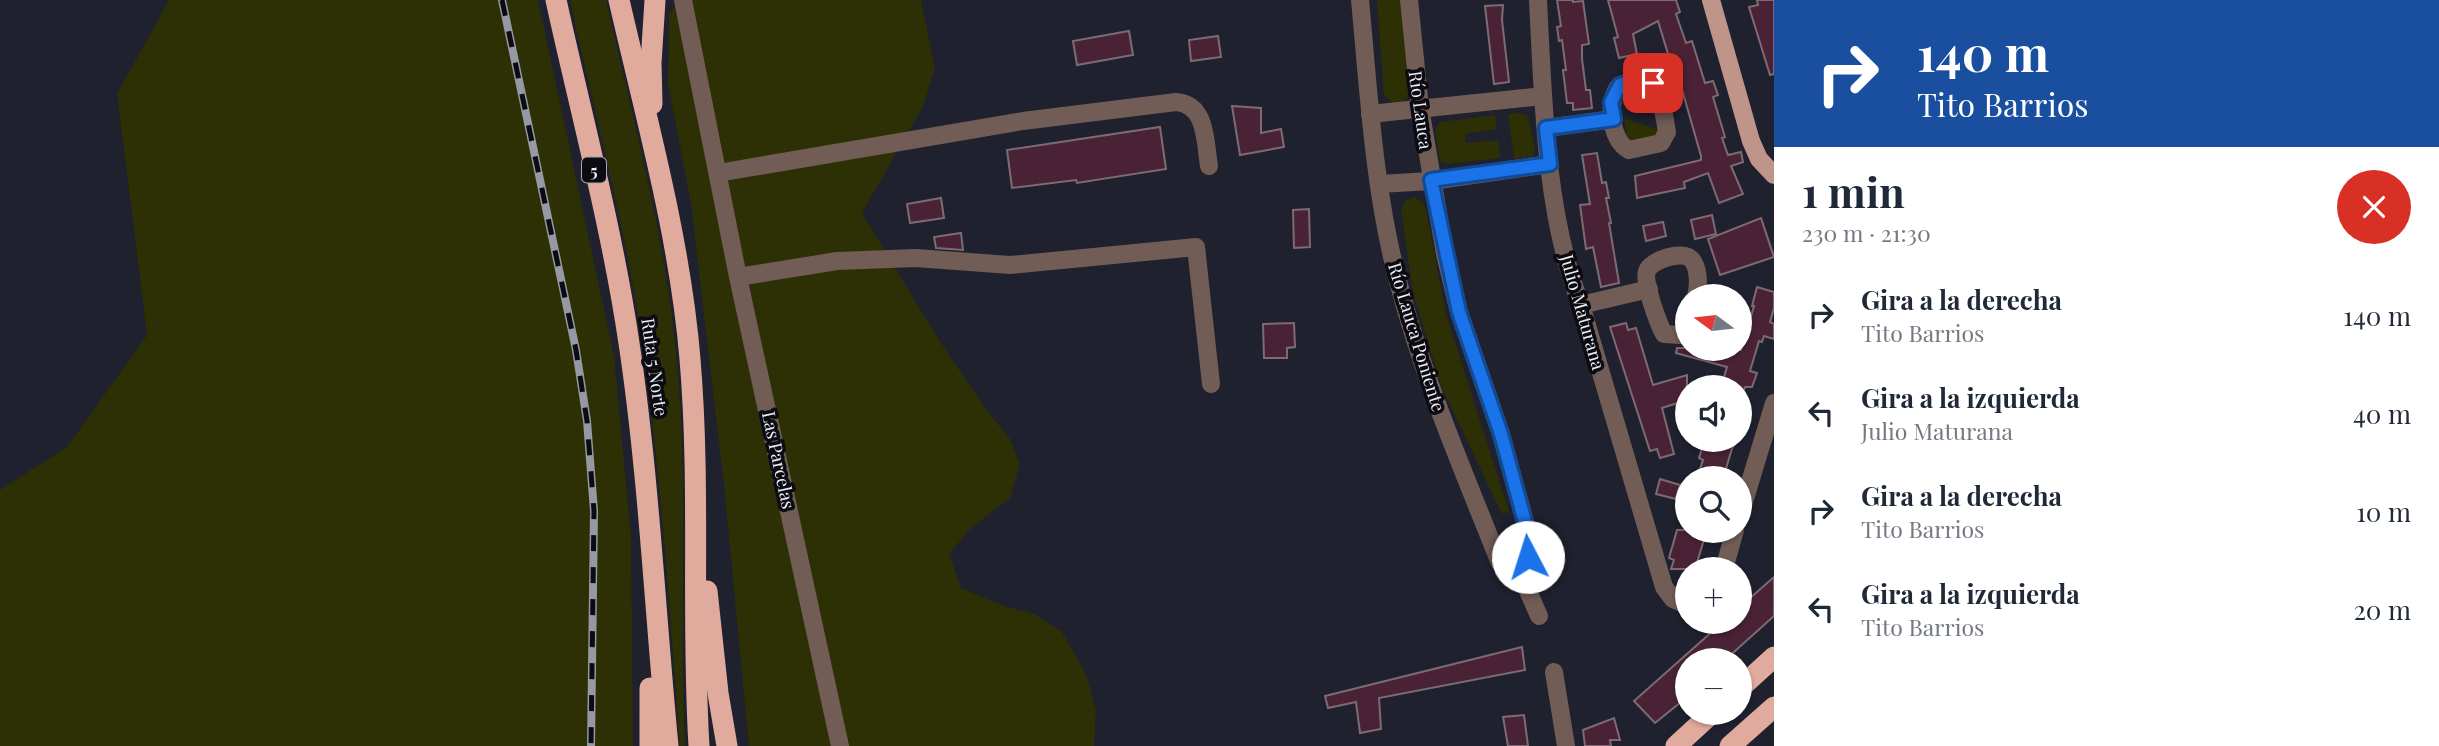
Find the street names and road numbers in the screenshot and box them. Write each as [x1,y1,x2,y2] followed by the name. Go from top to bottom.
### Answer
[1404,69,1438,151] street label: Río Lauca
[582,158,606,182] road number: 5
[1555,251,1611,372] street label: Julio Maturana
[1383,259,1451,415] street label: Río Lauca Poniente
[636,316,674,418] street label: Ruta 5 Norte
[757,409,801,511] street label: Las Parcelas

